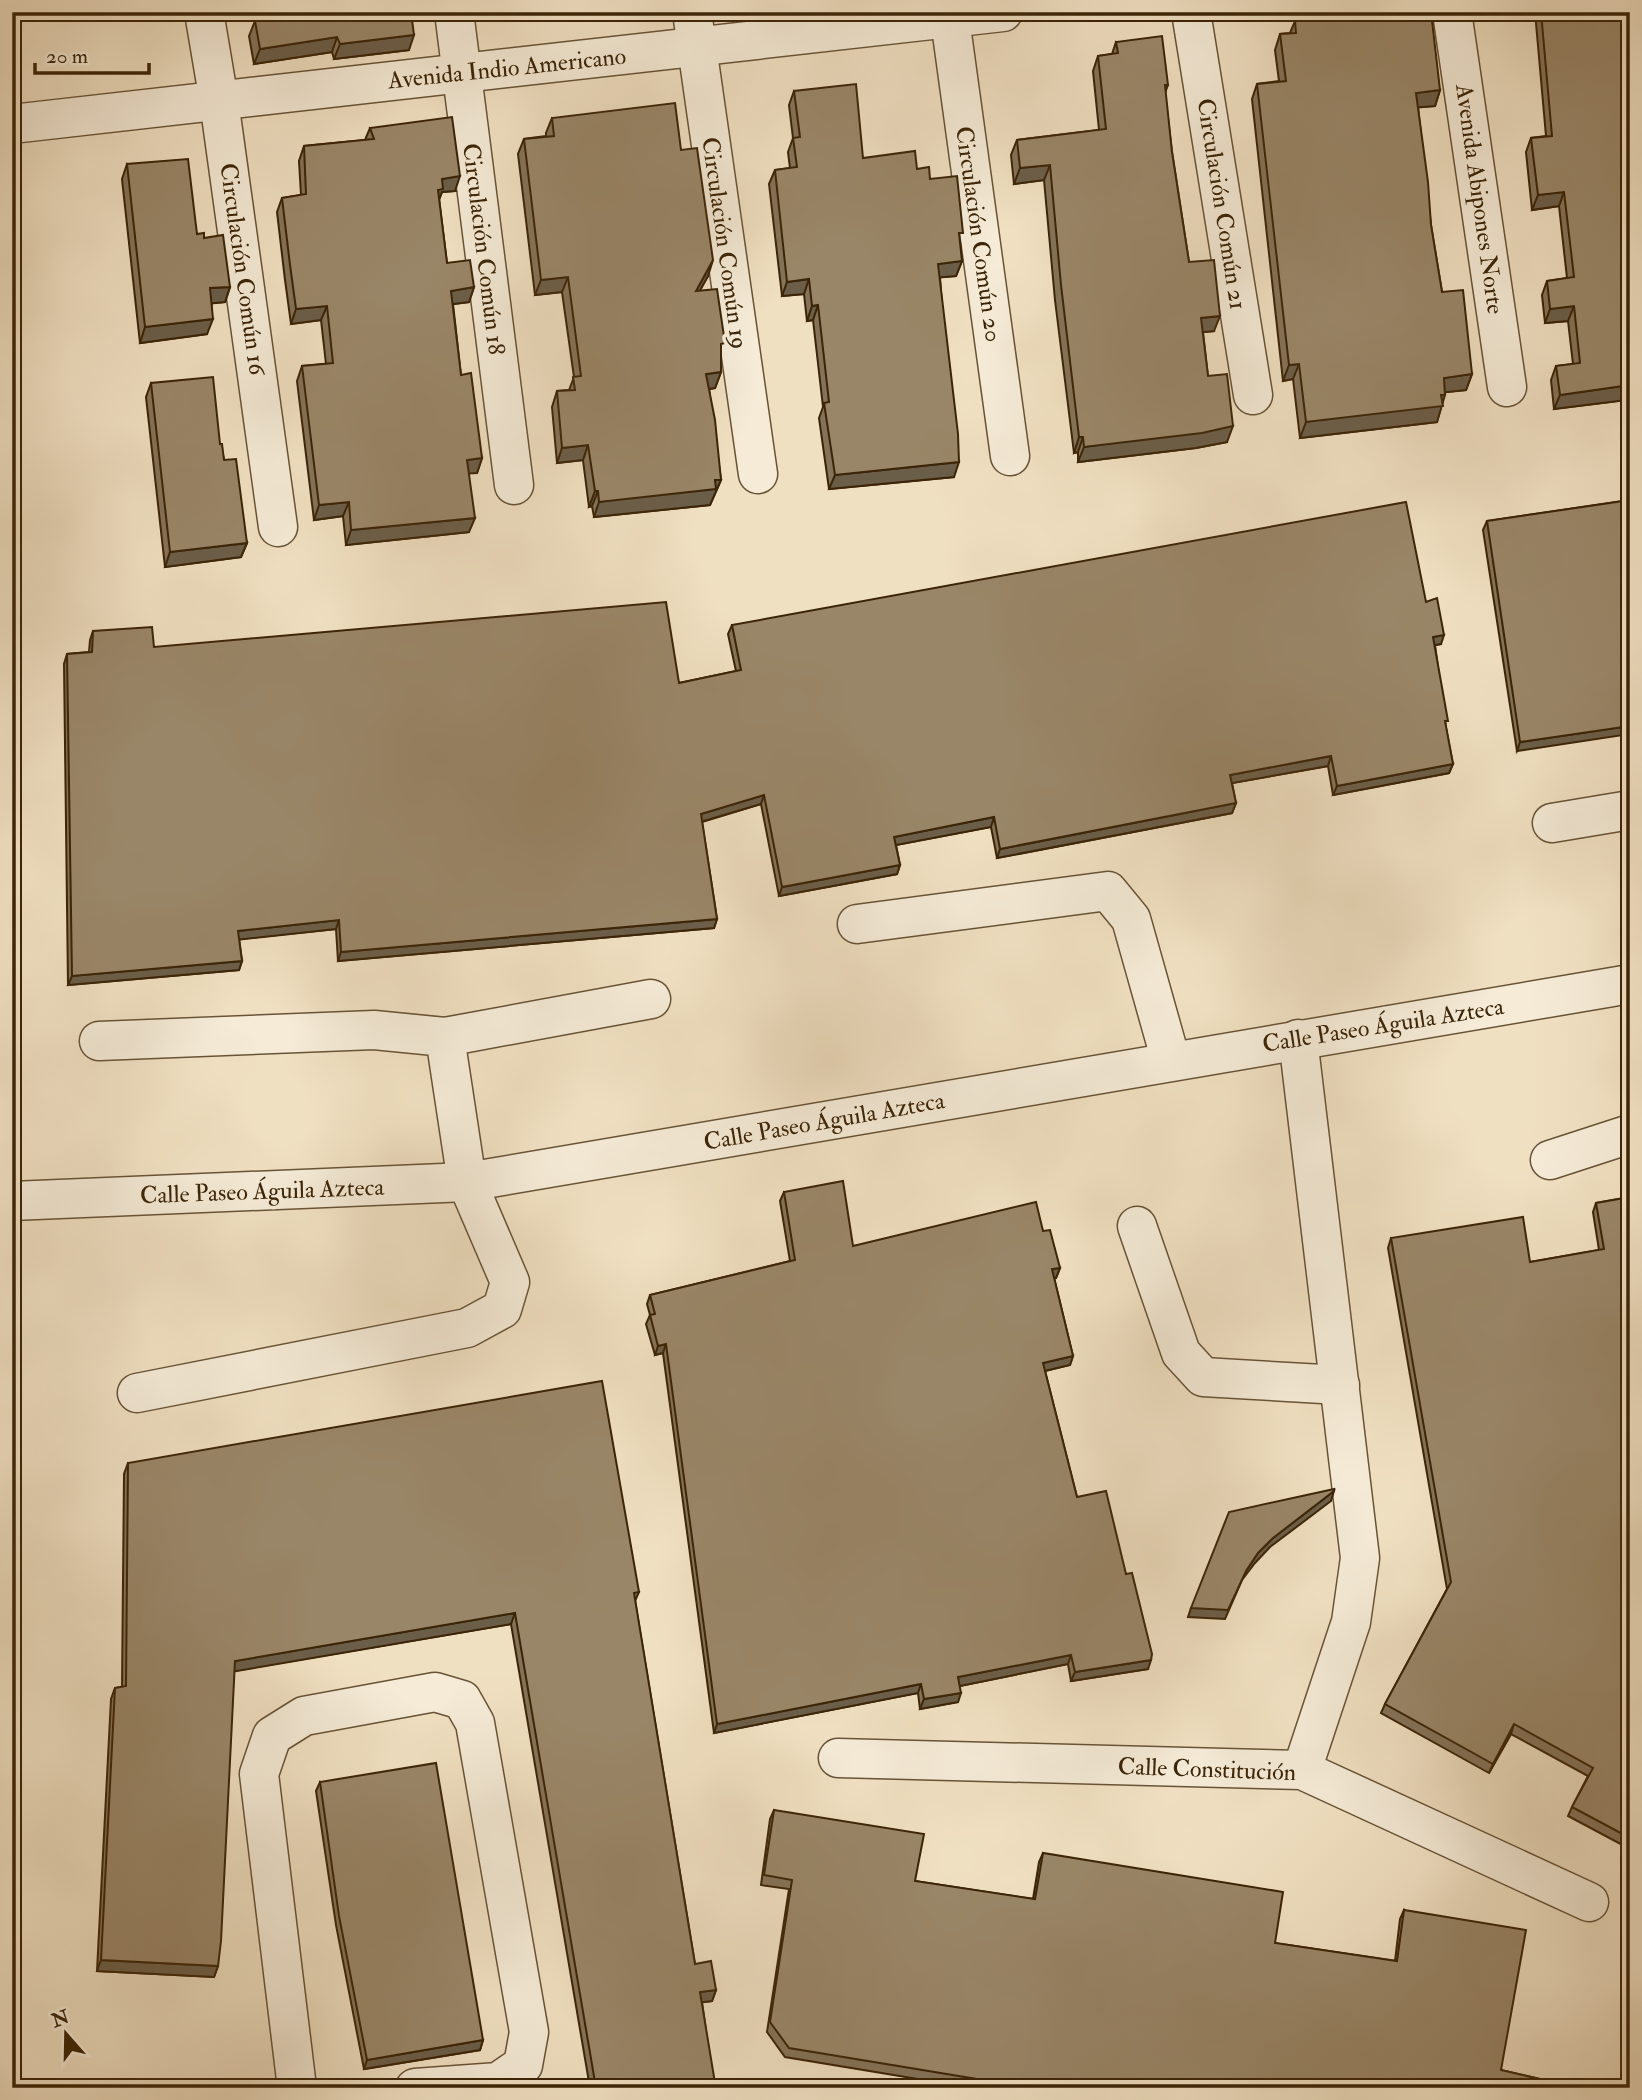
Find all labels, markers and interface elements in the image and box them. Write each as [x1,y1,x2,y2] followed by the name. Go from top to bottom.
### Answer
[35,32,149,76] scale bar
[385,41,628,97] street label: Avenida Indio Americano
[46,43,88,70] text: 20 m
[1448,81,1511,316] street label: Avenida Abipones Norte
[1189,96,1254,312] street label: Circulación Común 21
[948,124,1009,344] street label: Circulación Común 20
[694,135,755,351] street label: Circulación Común 19
[455,142,512,357] street label: Circulación Común 18
[212,161,273,379] street label: Circulación Común 16
[1260,990,1507,1060] street label: Calle Paseo Águila Azteca
[701,1084,948,1158] street label: Calle Paseo Águila Azteca
[139,1171,386,1211] street label: Calle Paseo Águila Azteca
[1117,1751,1297,1788] street label: Calle Constitución
[32,1998,102,2068] north arrow
[47,2004,74,2033] text: N

